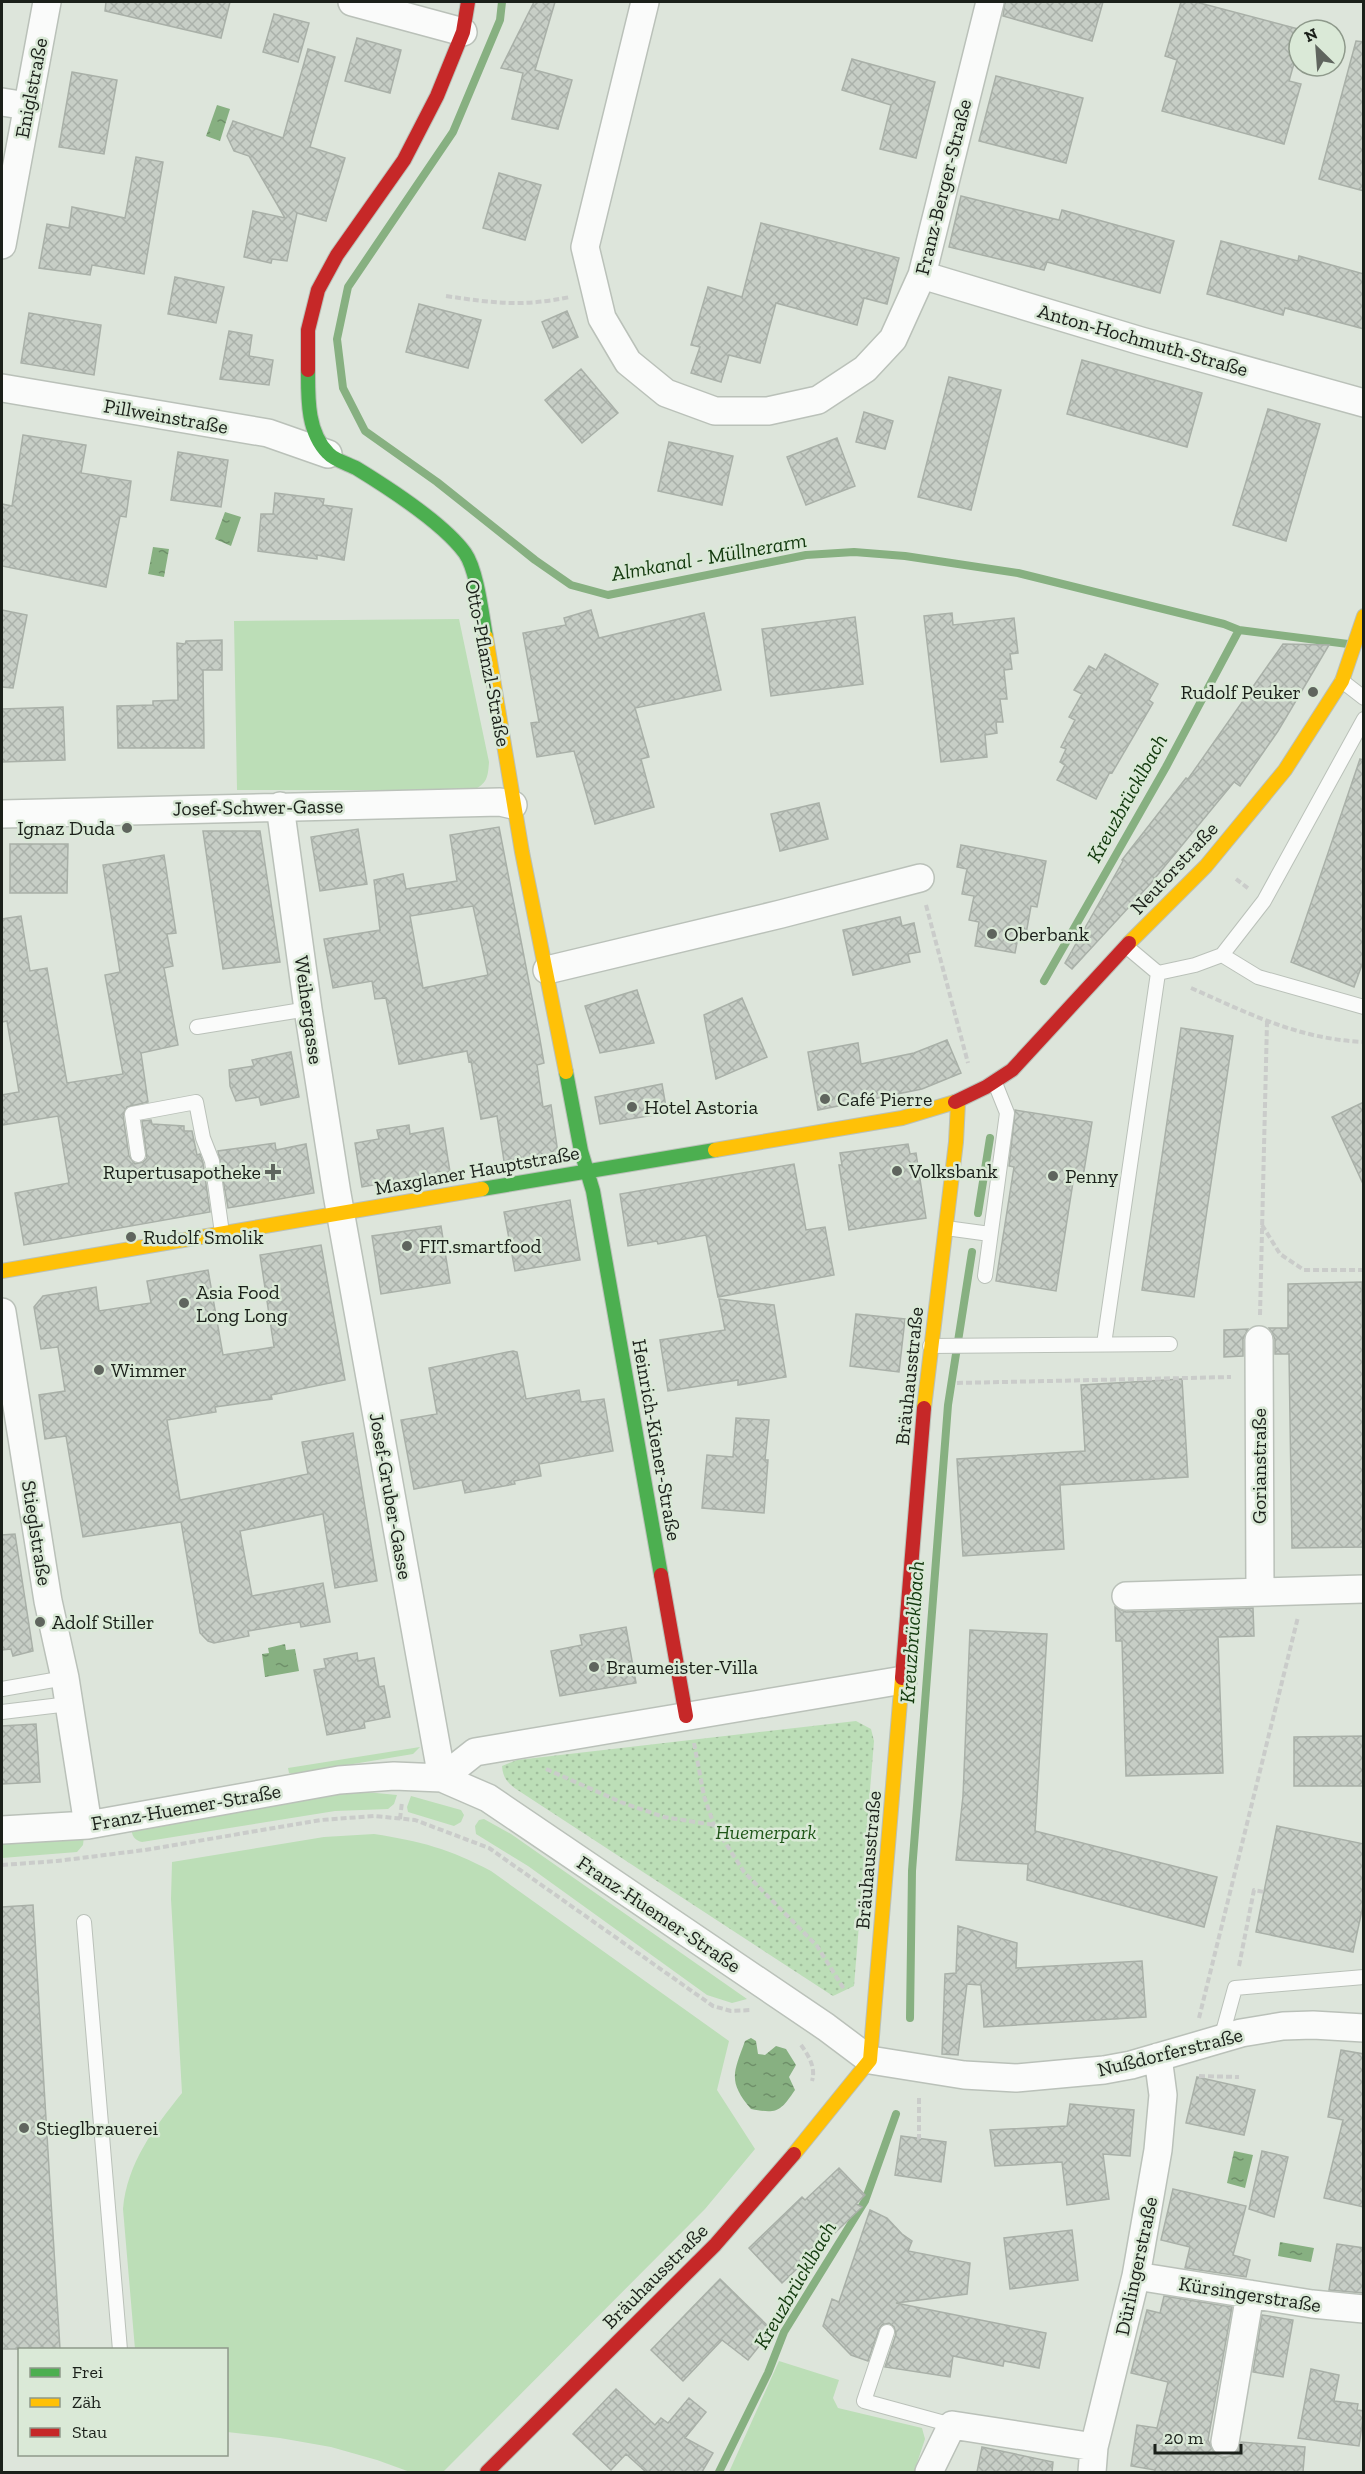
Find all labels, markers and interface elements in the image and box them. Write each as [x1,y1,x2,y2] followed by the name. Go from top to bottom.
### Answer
[1287,18,1347,78] north arrow
[1301,24,1320,46] text: N
[10,36,52,140] street label: Eniglstraße
[910,97,976,277] street label: Franz-Berger-Straße
[1035,298,1251,382] street label: Anton-Hochmuth-Straße
[102,393,230,439] street label: Pillweinstraße
[608,527,808,586] water label: Almkanal - Müllnerarm
[460,577,516,749] street label: Otto-Pflanzl-Straße
[1180,680,1301,704] place label: Rudolf Peuker
[1306,685,1320,699] marker: Rudolf Peuker
[1081,729,1172,866] water label: Kreuzbrücklbach
[172,794,344,820] street label: Josef-Schwer-Gasse
[17,816,115,840] place label: Ignaz Duda
[1125,817,1223,919] street label: Neutorstraße
[120,821,134,835] marker: Ignaz Duda
[1004,922,1090,946] place label: Oberbank
[985,927,999,941] marker: Oberbank
[290,954,328,1066] street label: Weihergasse
[837,1087,932,1111] place label: Café Pierre
[818,1092,832,1106] marker: Café Pierre
[644,1095,758,1119] place label: Hotel Astoria
[625,1100,639,1114] marker: Hotel Astoria
[373,1140,581,1200] street label: Maxglaner Hauptstraße
[908,1159,998,1183] place label: Volksbank
[103,1160,261,1184] place label: Rupertusapotheke
[890,1164,904,1178] marker: Volksbank
[1065,1164,1119,1188] place label: Penny
[266,1165,280,1179] marker: Rupertusapotheke
[1046,1169,1060,1183] marker: Penny
[143,1225,264,1249] place label: Rudolf Smolik
[124,1230,138,1244] marker: Rudolf Smolik
[419,1234,541,1258] place label: FIT.smartfood
[400,1239,414,1253] marker: FIT.smartfood
[196,1280,288,1327] place label: Asia Food Long Long
[177,1296,191,1310] marker: Asia Food Long Long
[890,1306,928,1446] street label: Bräuhausstraße
[627,1337,687,1543] street label: Heinrich-Kiener-Straße
[111,1358,187,1382] place label: Wimmer
[92,1363,106,1377] marker: Wimmer
[1247,1408,1271,1524] street label: Gorianstraße
[365,1411,417,1581] street label: Josef-Gruber-Gasse
[17,1479,57,1587] street label: Stieglstraße
[894,1560,929,1704] water label: Kreuzbrücklbach
[52,1610,154,1634] place label: Adolf Stiller
[33,1615,47,1629] marker: Adolf Stiller
[606,1655,758,1679] place label: Braumeister-Villa
[587,1660,601,1674] marker: Braumeister-Villa
[89,1778,283,1836] street label: Franz-Huemer-Straße
[850,1790,886,1930] street label: Bräuhausstraße
[715,1820,817,1844] park label: Huemerpark
[573,1850,745,1978] street label: Franz-Huemer-Straße
[1095,2022,1245,2082] street label: Nußdorferstraße
[36,2116,159,2140] place label: Stieglbrauerei
[17,2121,31,2135] marker: Stieglbrauerei
[1110,2194,1162,2338] street label: Dürlingerstraße
[748,2217,841,2353] water label: Kreuzbrücklbach
[597,2218,713,2334] street label: Bräuhausstraße
[1177,2271,1323,2317] street label: Kürsingerstraße
[18,2348,228,2456] legend
[72,2361,103,2383] text: Frei
[72,2391,101,2413] text: Zäh
[1155,2417,1240,2455] scale bar
[72,2421,107,2443] text: Stau
[1164,2427,1204,2449] text: 20 m

